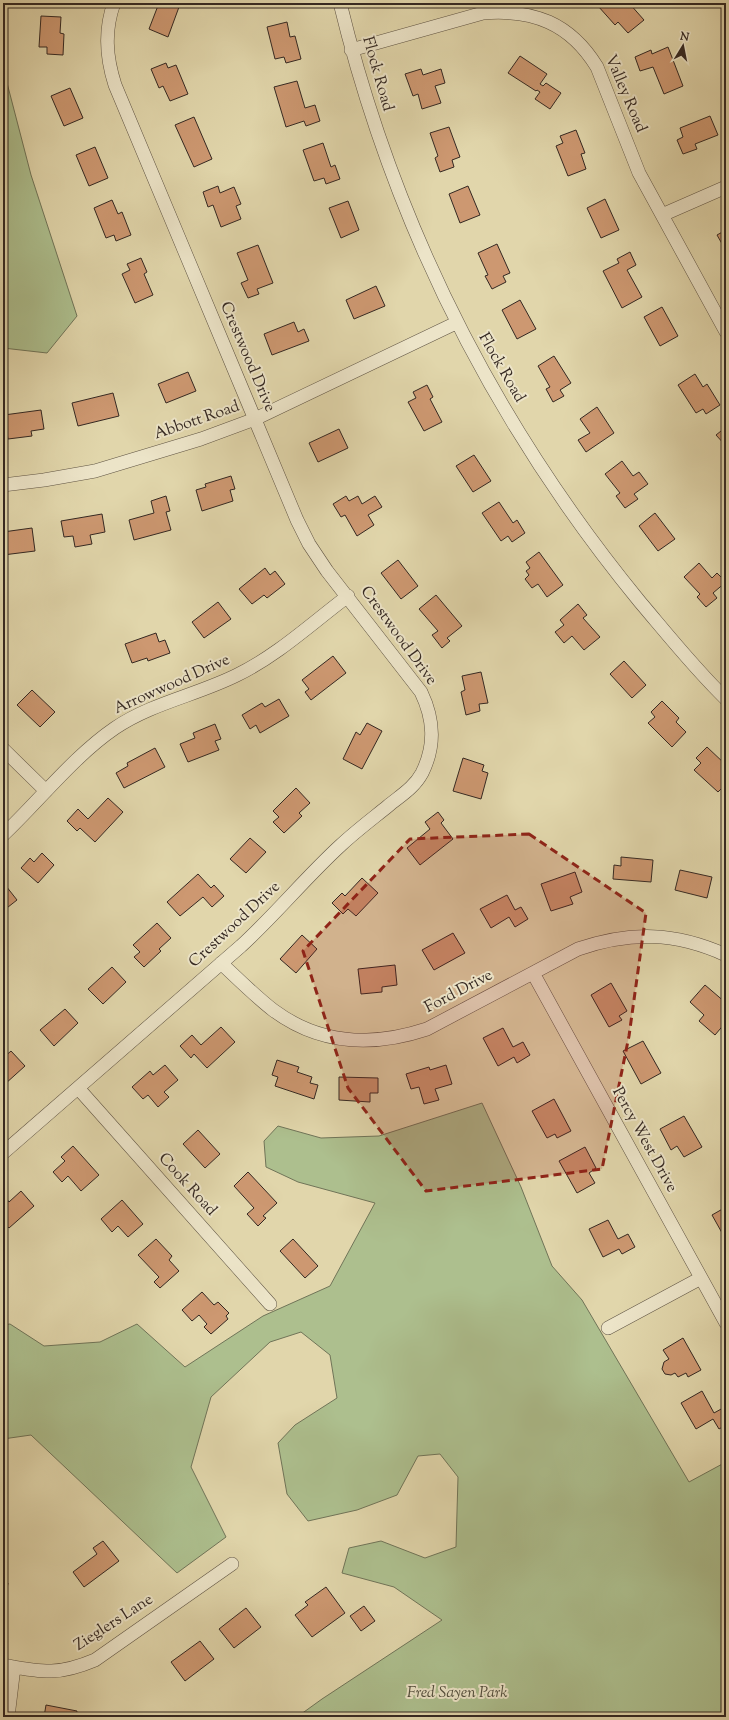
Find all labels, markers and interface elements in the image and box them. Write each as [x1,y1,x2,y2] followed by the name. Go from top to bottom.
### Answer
[663,26,703,66] north arrow
[678,28,690,46] text: N
[355,34,399,114] street label: Flock Road
[598,51,652,137] street label: Valley Road
[213,298,281,416] street label: Crestwood Drive
[472,329,530,407] street label: Flock Road
[151,396,243,446] street label: Abbott Road
[354,582,442,690] street label: Crestwood Drive
[110,649,234,721] street label: Arrowwood Drive
[184,876,286,974] street label: Crestwood Drive
[421,964,497,1020] street label: Ford Drive
[606,1083,682,1197] street label: Percy West Drive
[152,1148,222,1222] street label: Cook Road
[70,1589,158,1657] street label: Zieglers Lane
[407,1682,507,1705] park label: Fred Sayen Park

